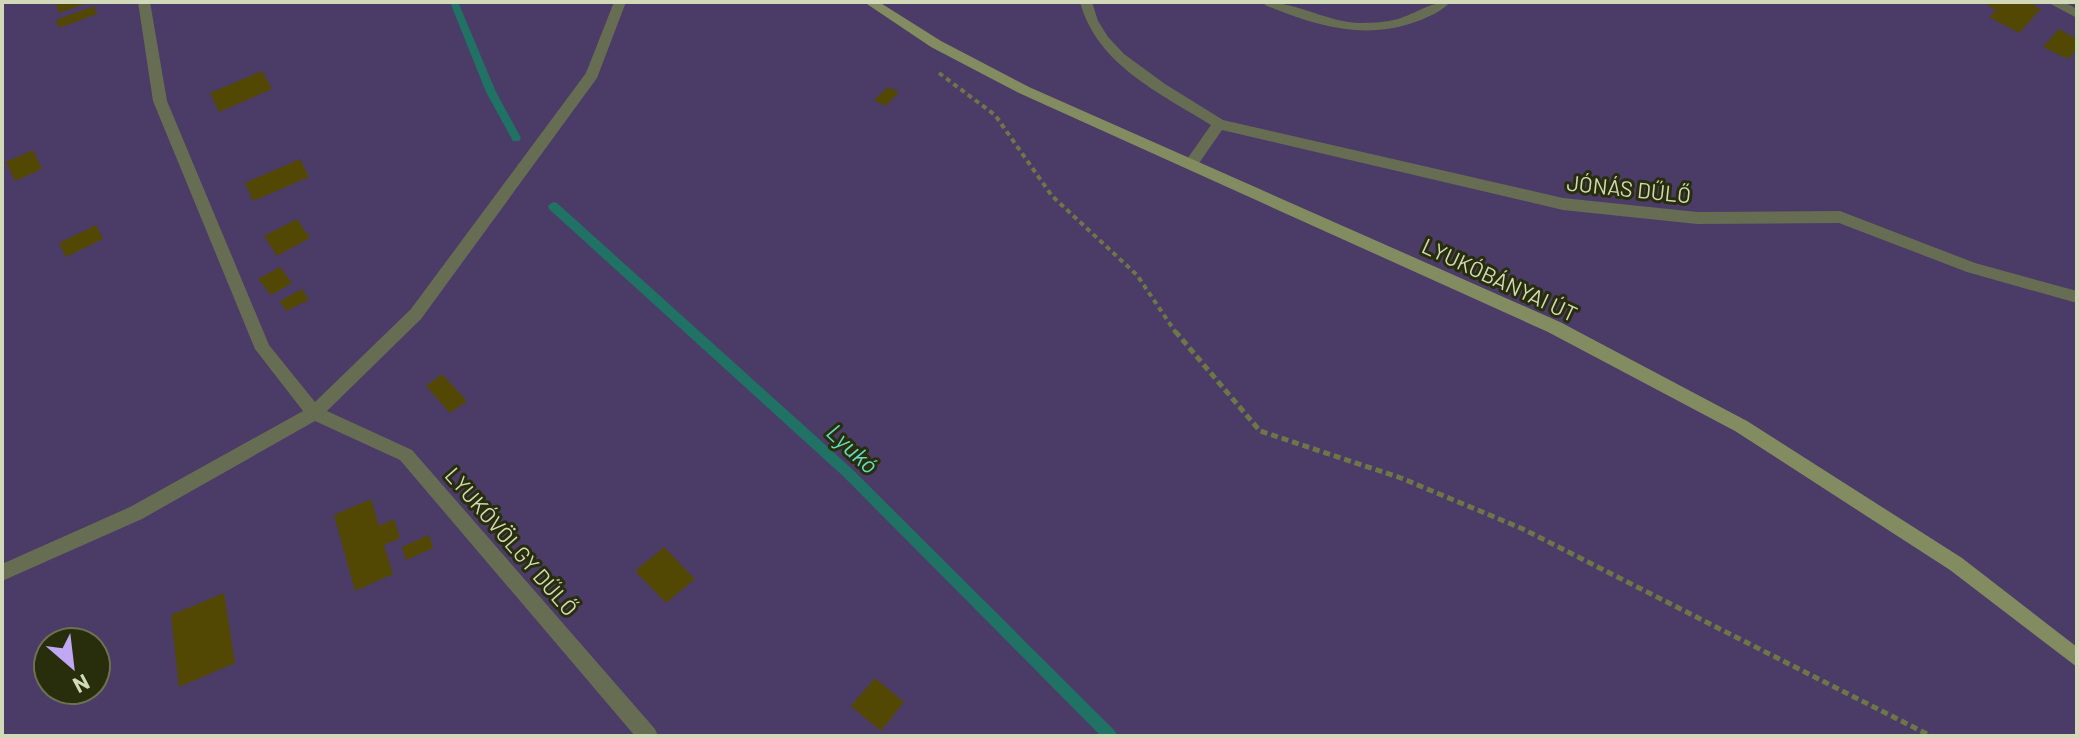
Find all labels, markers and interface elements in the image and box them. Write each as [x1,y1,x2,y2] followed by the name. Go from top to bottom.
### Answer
[1566,169,1692,207] street label: JÓNÁS DŰLŐ
[1418,232,1582,326] street label: LYUKÓBÁNYAI ÚT
[821,417,885,479] water label: Lyukó
[440,461,584,621] street label: LYUKÓVÖLGY DŰLŐ
[32,626,112,706] north arrow
[69,670,94,699] text: N

